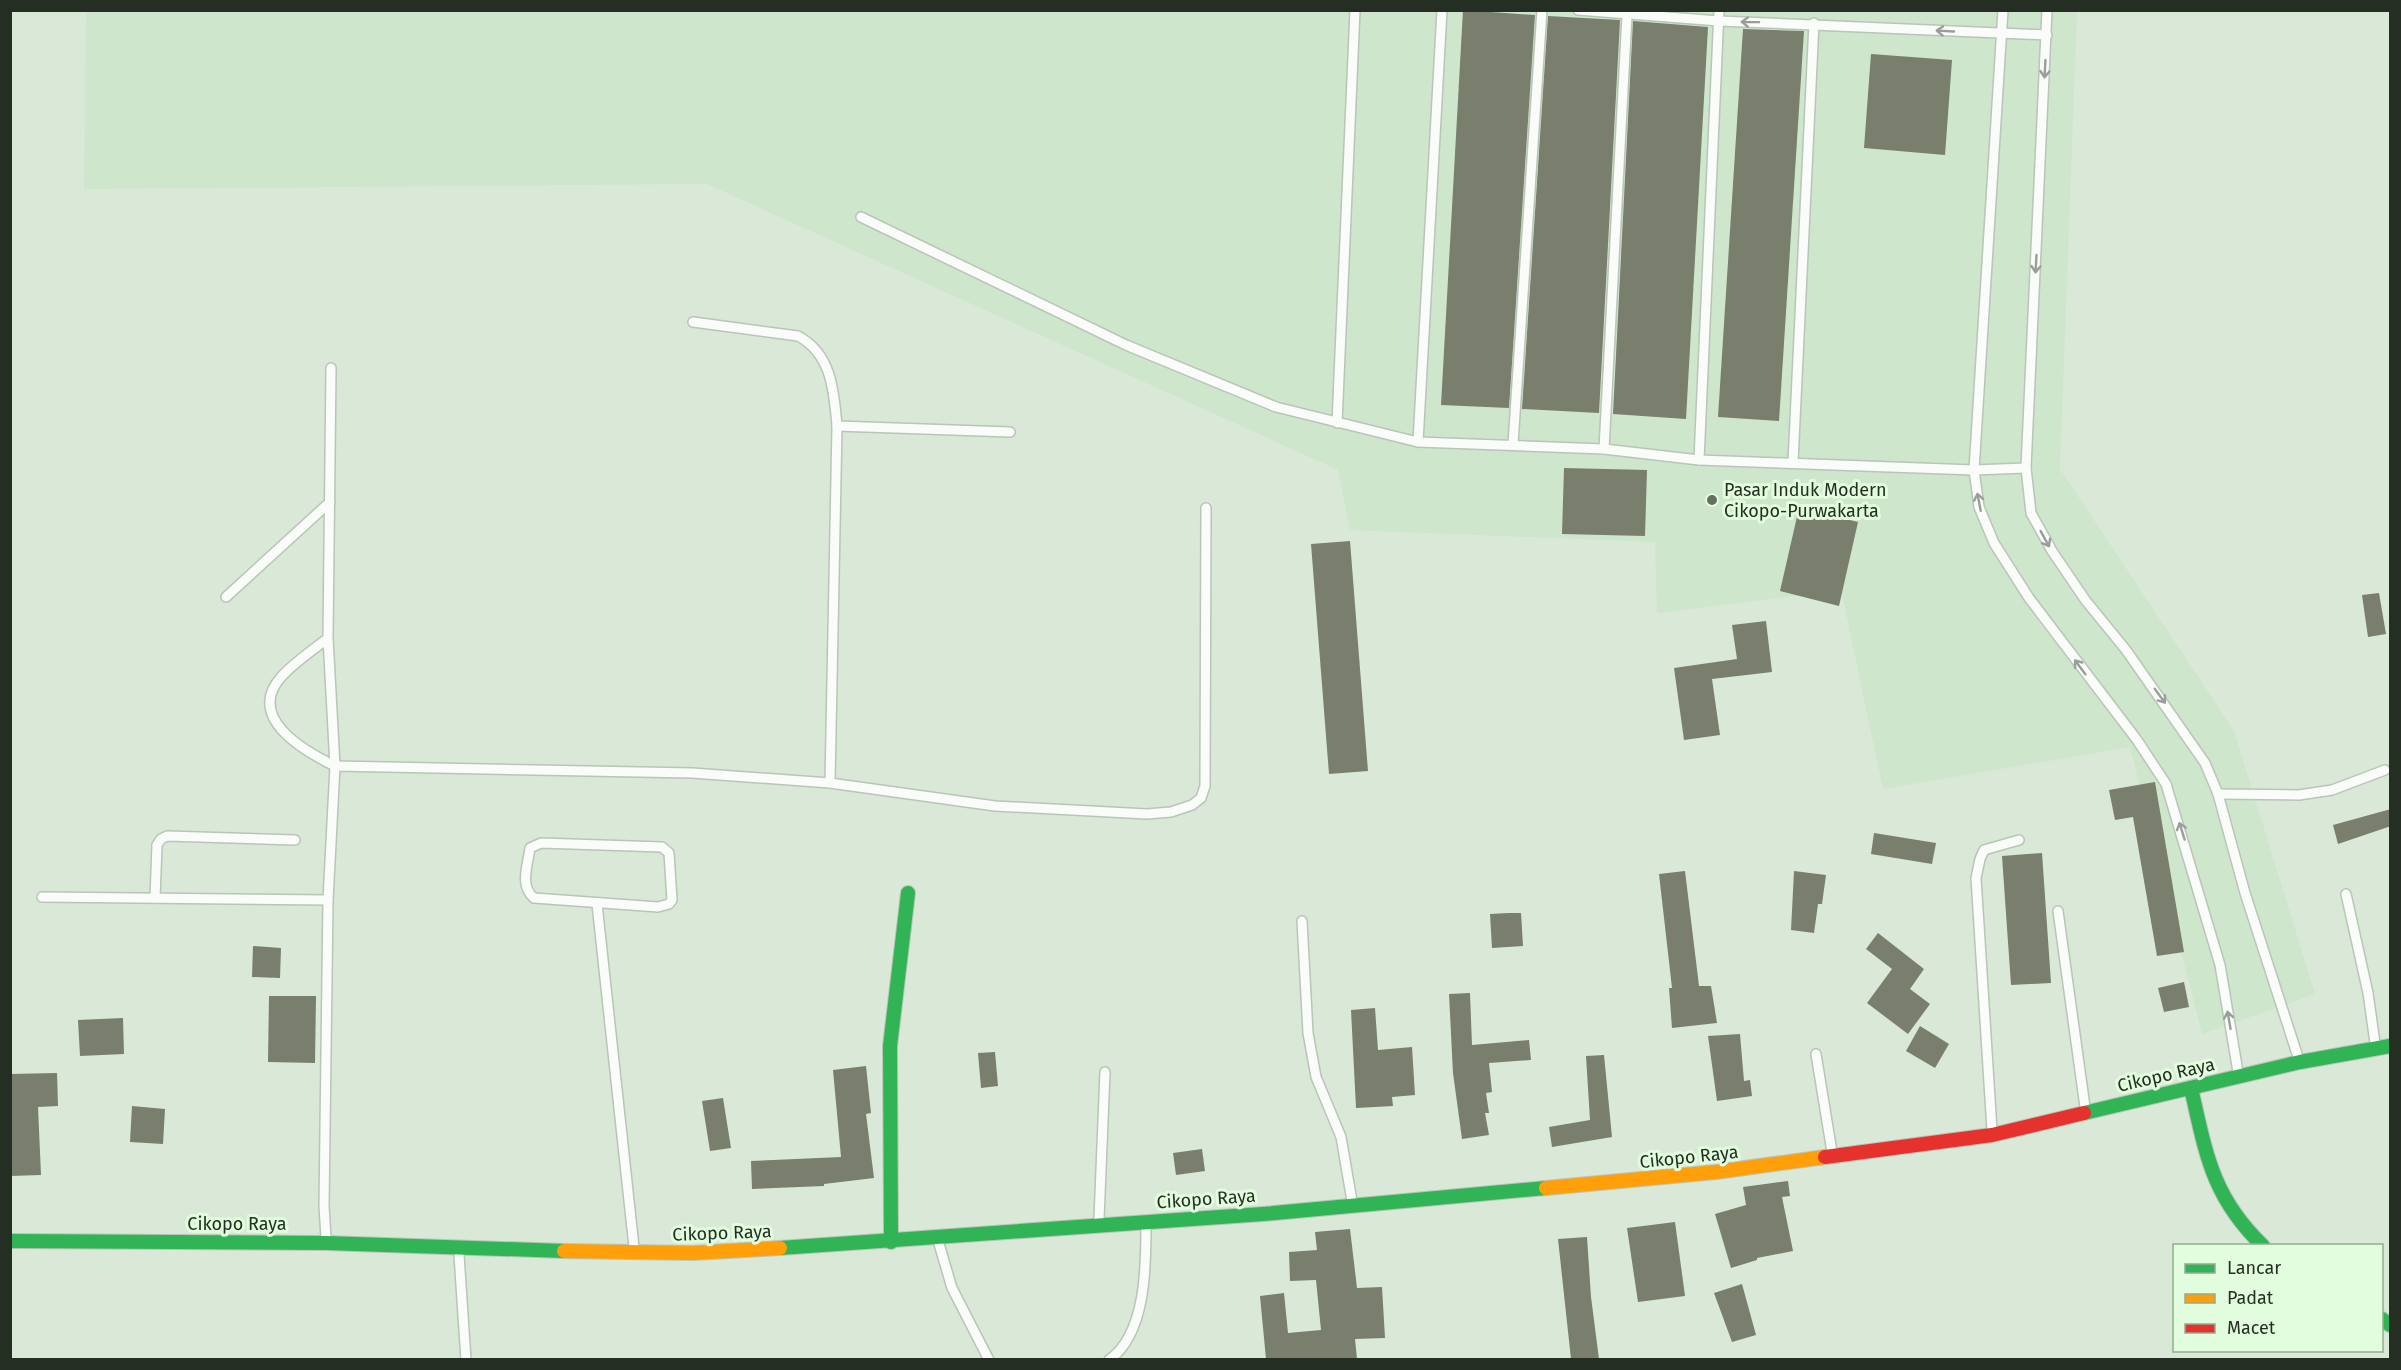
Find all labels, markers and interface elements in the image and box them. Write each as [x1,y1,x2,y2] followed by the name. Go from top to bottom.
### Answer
[1740,16,1760,28] one-way arrow
[1935,25,1955,36] one-way arrow
[2039,58,2050,78] one-way arrow
[2030,253,2041,273] one-way arrow
[1724,479,1887,522] place label: Pasar Induk Modern Cikopo-Purwakarta
[1705,493,1719,507] marker: Pasar Induk Modern Cikopo-Purwakarta
[1973,493,1984,512] one-way arrow
[2040,529,2051,547] one-way arrow
[2074,659,2086,675] one-way arrow
[2154,688,2166,704] one-way arrow
[2176,822,2187,841] one-way arrow
[2223,1010,2234,1030] one-way arrow
[2115,1053,2217,1097] street label: Cikopo Raya
[1638,1141,1740,1173] street label: Cikopo Raya
[1156,1185,1256,1213] street label: Cikopo Raya
[187,1213,287,1235] street label: Cikopo Raya
[672,1220,772,1246] street label: Cikopo Raya
[2173,1244,2383,1352] legend
[2227,1257,2281,1279] text: Lancar
[2227,1287,2274,1309] text: Padat
[2227,1317,2276,1339] text: Macet

